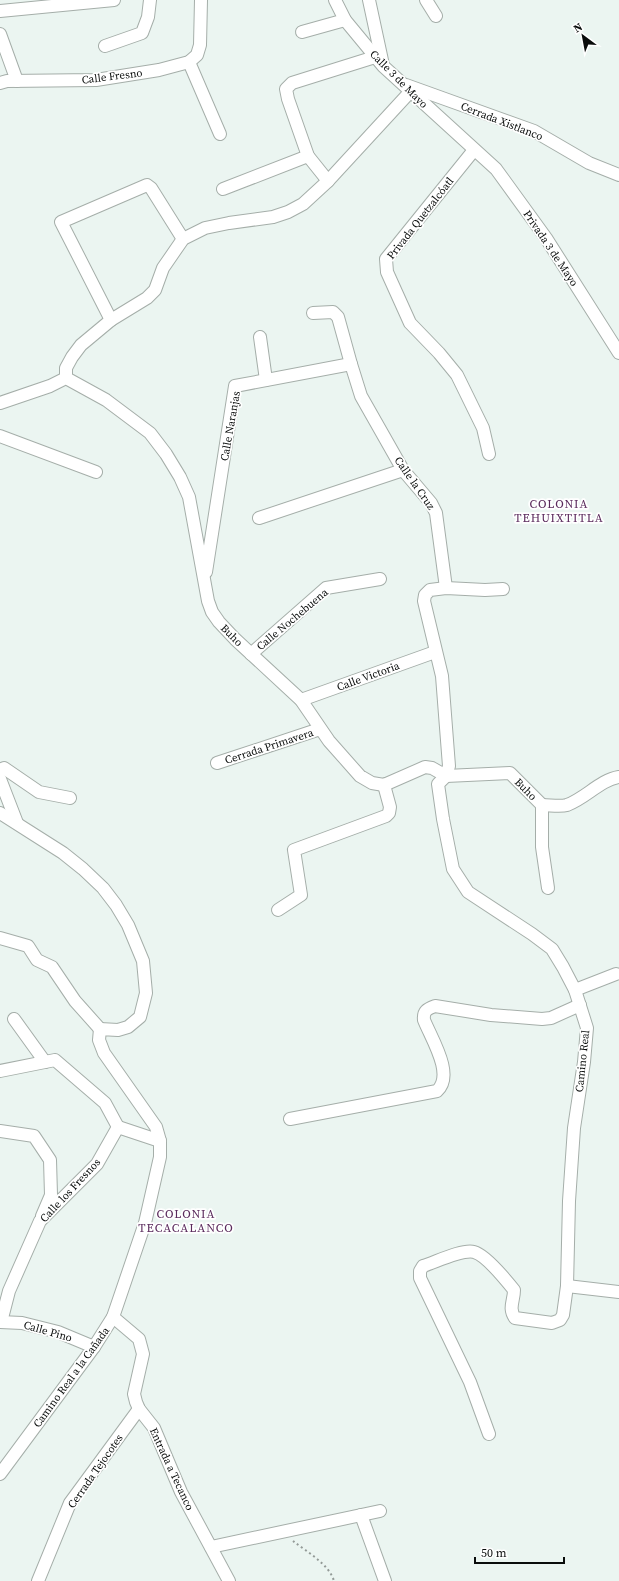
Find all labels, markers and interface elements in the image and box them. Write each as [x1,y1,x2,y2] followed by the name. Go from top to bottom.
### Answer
[563,16,603,56] north arrow
[571,19,585,36] text: N
[366,47,431,112] street label: Calle 3 de Mayo
[81,65,143,88] street label: Calle Fresno
[458,99,545,144] street label: Cerrada Xistlanco
[384,174,457,262] street label: Privada Quetzalcóatl
[520,207,582,289] street label: Privada 3 de Mayo
[217,390,244,462] street label: Calle Naranjas
[391,454,438,513] street label: Calle la Cruz
[514,496,604,526] district label: COLONIA TEHUIXTITLA
[253,585,332,654] street label: Calle Nochebuena
[217,621,246,650] street label: Buho
[335,658,402,695] street label: Calle Victoria
[223,725,316,768] street label: Cerrada Primavera
[511,775,540,804] street label: Buho
[572,1029,593,1093] street label: Camino Real
[37,1155,104,1226] street label: Calle los Fresnos
[138,1206,234,1236] district label: COLONIA TECACALANCO
[22,1317,74,1346] street label: Calle Pino
[30,1324,113,1431] street label: Camino Real a la Cañada
[146,1425,197,1513] street label: Entrada a Tecanco
[64,1431,127,1511] street label: Cerrada Tejocotes
[475,1539,564,1565] scale bar
[481,1545,507,1561] text: 50 m

